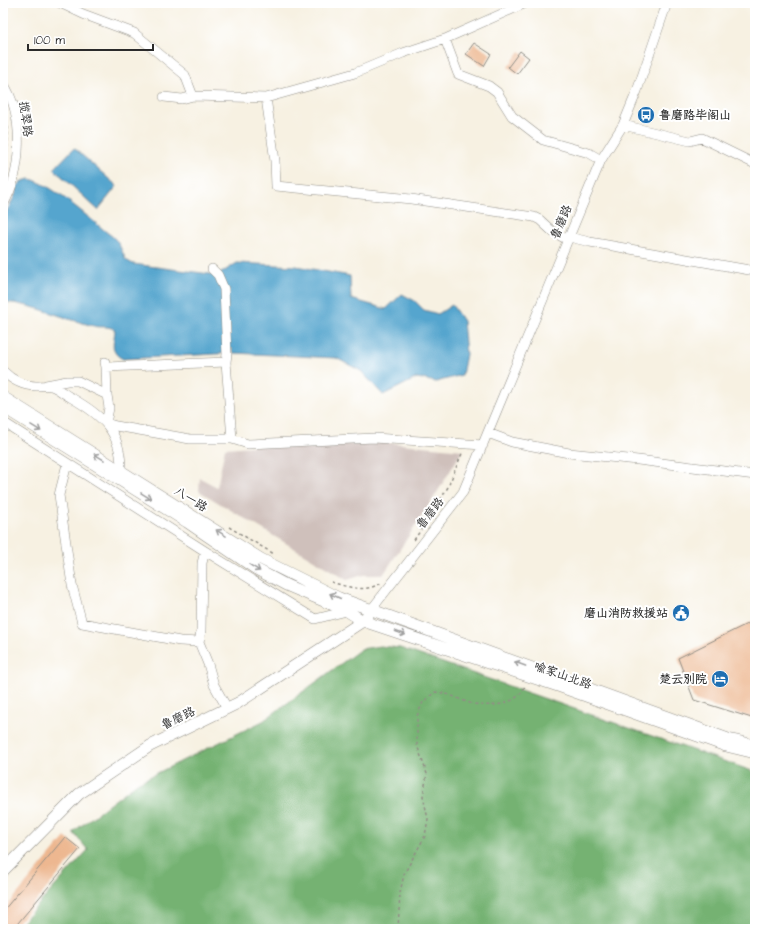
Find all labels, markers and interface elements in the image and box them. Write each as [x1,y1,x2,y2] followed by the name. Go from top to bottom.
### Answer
[28,26,153,52] scale bar
[34,32,65,49] text: 100 m
[15,100,36,138] street label: 揽翠路
[636,105,656,125] bus stop icon: 鲁磨路毕阁山
[659,107,731,124] place label: 鲁磨路毕阁山
[547,202,576,242] street label: 鲁磨路
[30,424,42,432] one-way arrow
[94,453,105,461] one-way arrow
[171,483,211,516] street label: 八一路
[140,493,152,501] one-way arrow
[413,494,448,533] street label: 鲁磨路
[215,529,227,537] one-way arrow
[249,564,261,572] one-way arrow
[329,592,341,599] one-way arrow
[671,603,691,623] public building icon: 磨山消防救援站
[584,605,668,622] place label: 磨山消防救援站
[393,630,405,638] one-way arrow
[532,658,594,693] street label: 喻家山北路
[514,660,526,668] one-way arrow
[710,669,730,689] hotel icon: 楚云别院
[659,671,707,688] place label: 楚云别院
[158,703,198,734] street label: 鲁磨路

